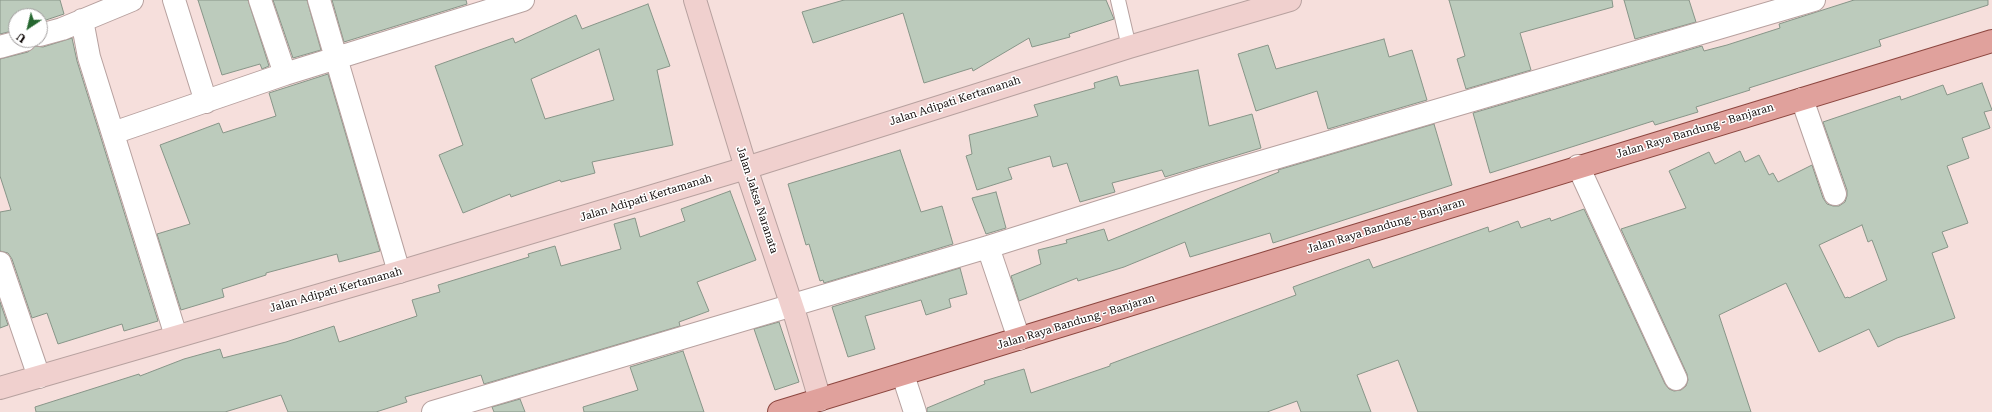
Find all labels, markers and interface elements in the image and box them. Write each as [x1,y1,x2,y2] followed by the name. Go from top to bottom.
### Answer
[8,8,48,48] north arrow
[14,30,29,45] text: U
[888,73,1022,129] street label: Jalan Adipati Kertamanah
[1614,101,1776,161] street label: Jalan Raya Bandung - Banjaran
[733,145,781,255] street label: Jalan Jaksa Naranata
[578,172,714,224] street label: Jalan Adipati Kertamanah
[1305,196,1467,256] street label: Jalan Raya Bandung - Banjaran
[268,265,404,315] street label: Jalan Adipati Kertamanah
[995,292,1157,352] street label: Jalan Raya Bandung - Banjaran

